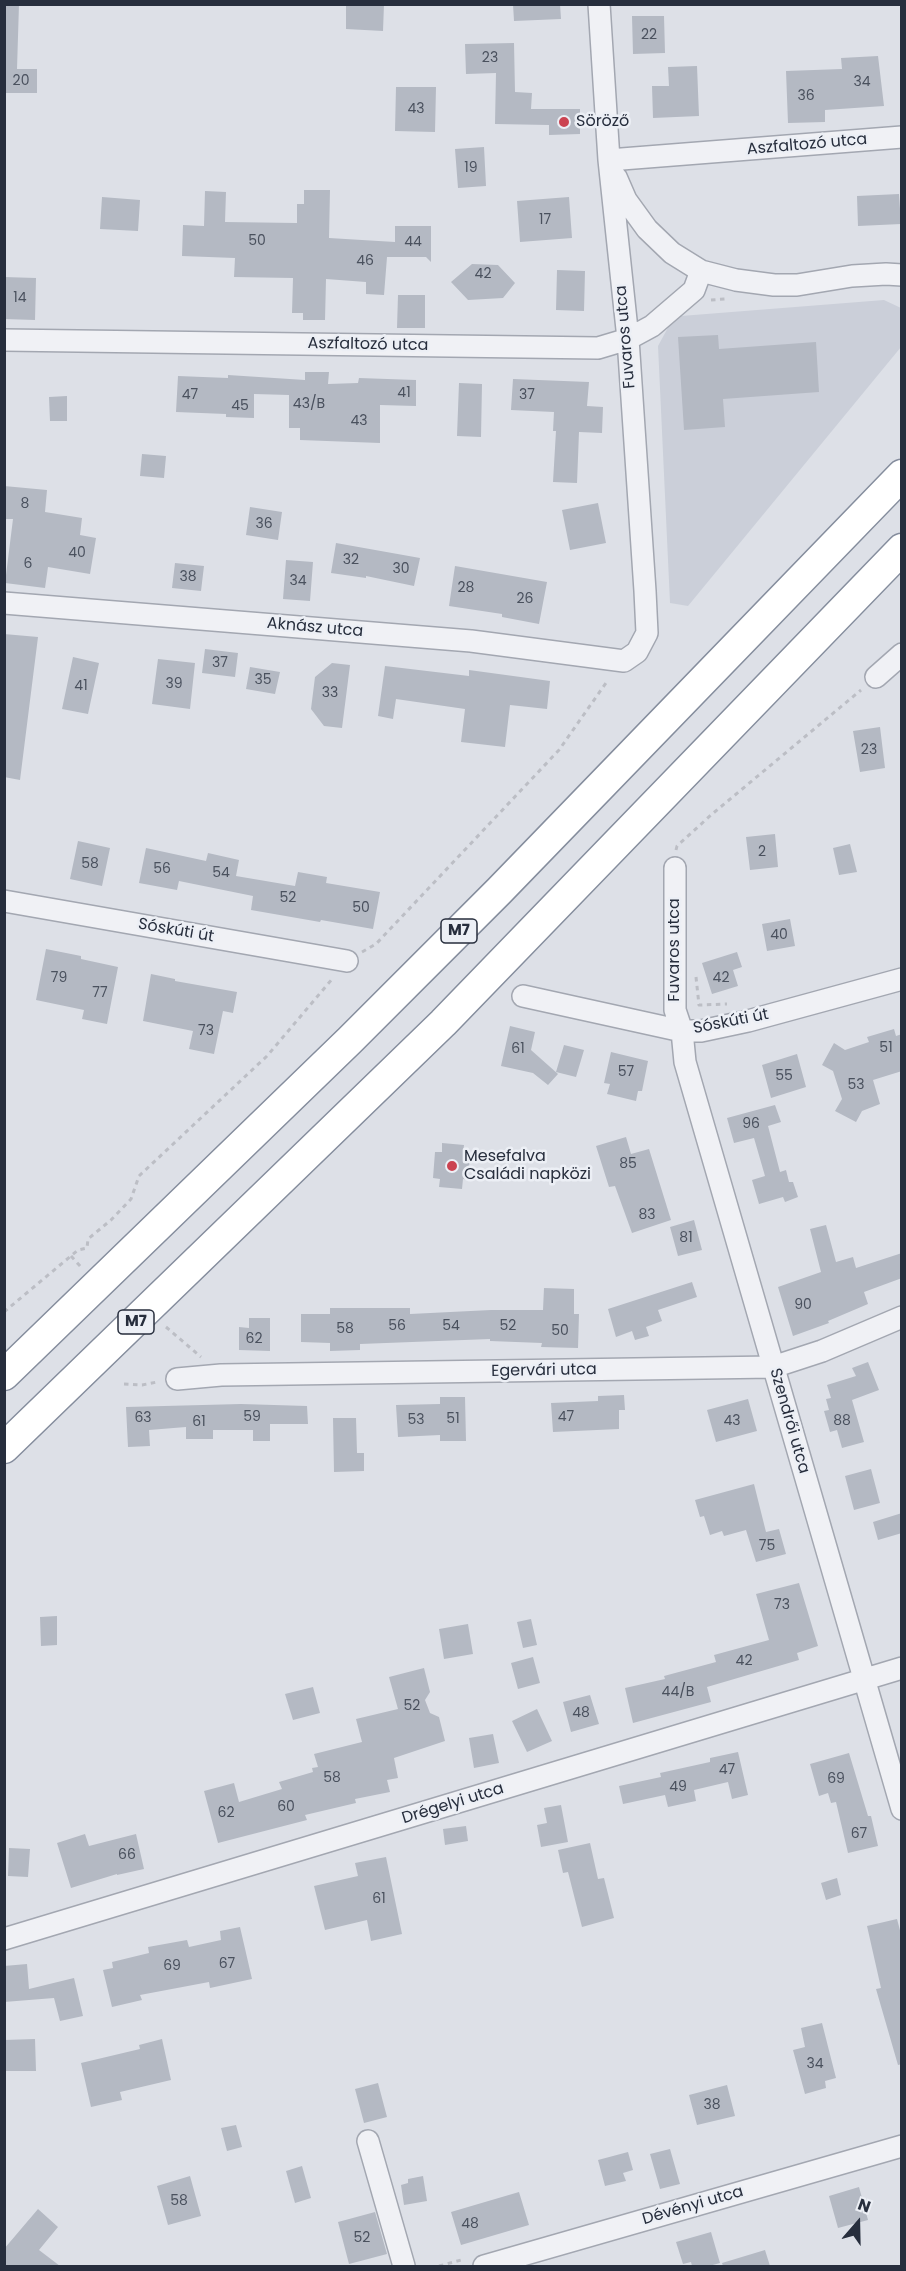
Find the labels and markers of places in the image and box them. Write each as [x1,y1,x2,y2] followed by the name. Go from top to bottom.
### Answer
[576,112,629,132] place label: Söröző
[557,115,571,129] marker: Söröző
[464,1147,591,1185] place label: Mesefalva Családi napközi
[445,1159,459,1173] marker: Mesefalva Családi napközi

